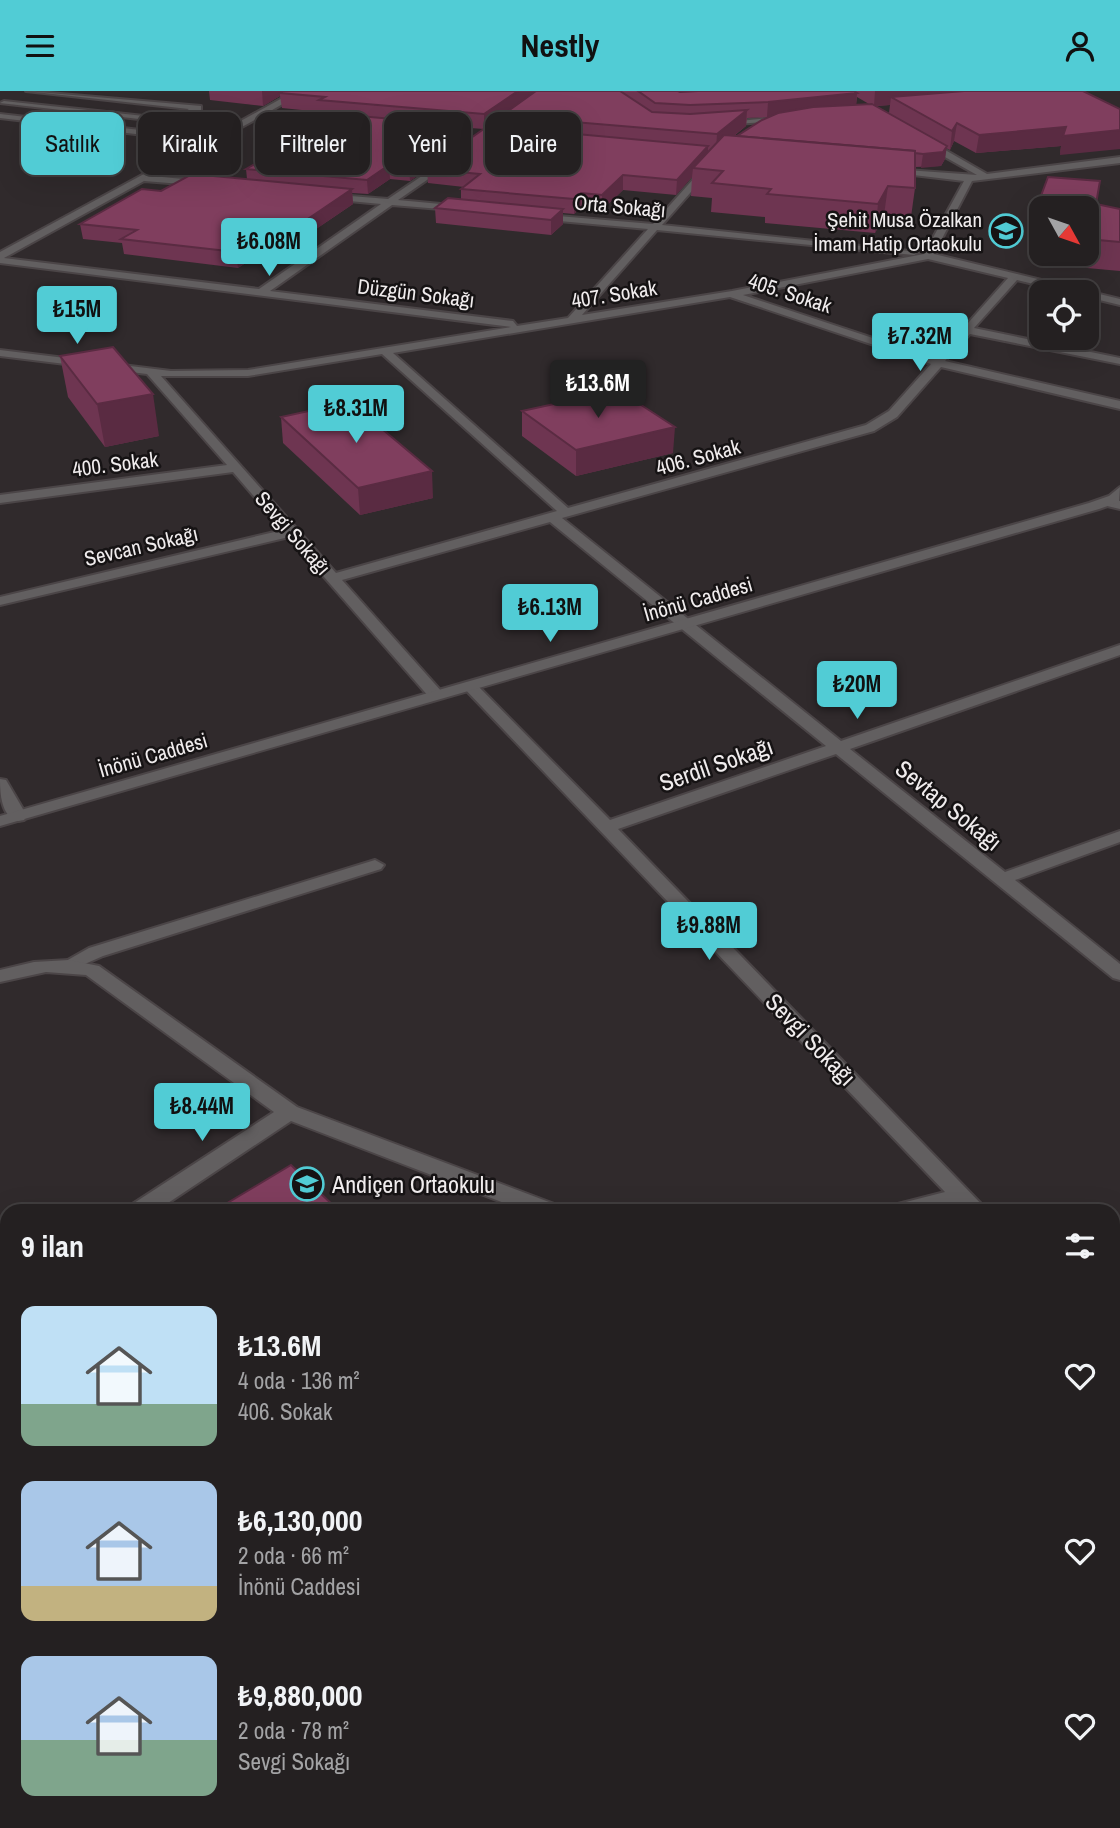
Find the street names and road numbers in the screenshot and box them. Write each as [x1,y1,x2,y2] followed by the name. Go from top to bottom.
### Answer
[573,188,667,224] street label: Orta Sokağı
[745,266,836,320] street label: 405. Sokak
[356,271,476,315] street label: Düzgün Sokağı
[569,273,659,315] street label: 407. Sokak
[653,432,744,482] street label: 406. Sokak
[70,444,160,484] street label: 400. Sokak
[248,485,338,581] street label: Sevgi Sokağı
[81,519,201,573] street label: Sevcan Sokağı
[640,570,756,628] street label: İnönü Caddesi
[95,726,211,784] street label: İnönü Caddesi
[655,730,777,798] street label: Serdil Sokağı
[889,752,1009,858] street label: Sevtap Sokağı
[759,986,863,1092] street label: Sevgi Sokağı

